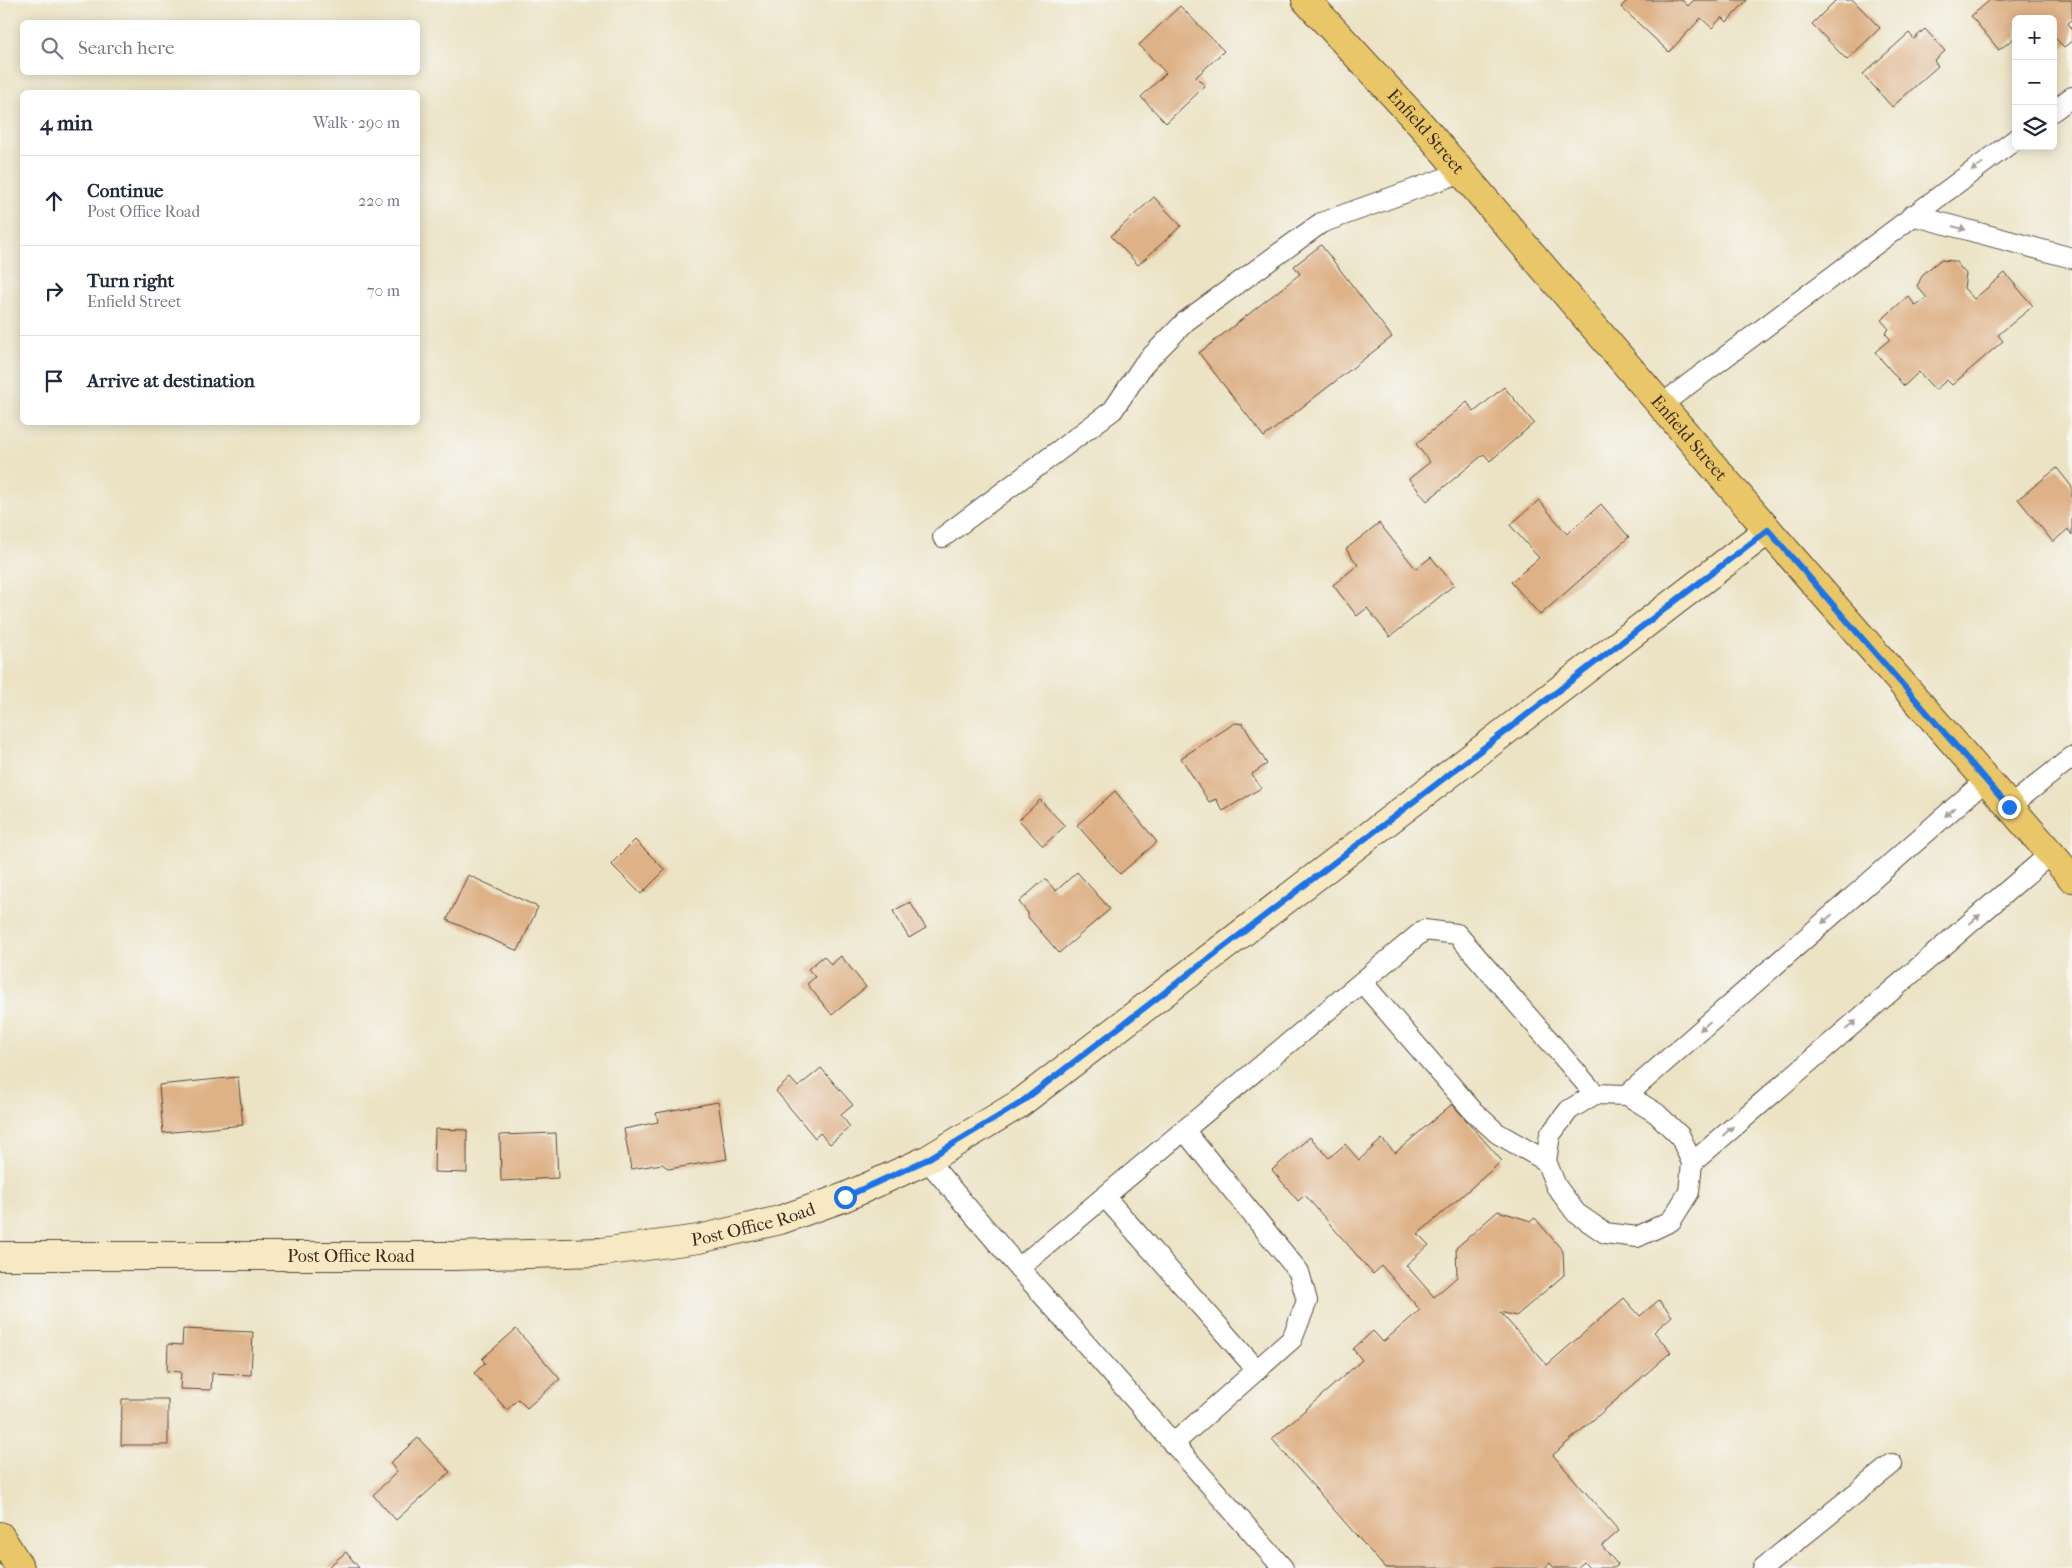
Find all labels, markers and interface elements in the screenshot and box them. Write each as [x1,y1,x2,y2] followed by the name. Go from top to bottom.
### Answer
[2012,15,2057,150] map controls
[2012,15,2057,60] button: +
[20,20,420,75] search box
[38,34,66,62] icon: search
[78,37,174,59] text: Search here
[2012,60,2057,105] button: −
[1382,85,1469,179] street label: Enfield Street
[2012,105,2057,150] button: layers
[40,111,93,135] text: 4 min
[313,113,400,132] text: Walk · 290 m
[1971,162,1984,173] one-way arrow
[87,180,163,202] text: Continue
[40,187,68,215] icon: ahead
[358,191,400,210] text: 220 m
[87,202,200,221] text: Post Office Road
[1952,224,1967,232] one-way arrow
[87,270,174,292] text: Turn right
[40,277,68,305] icon: right
[367,281,400,300] text: 70 m
[87,292,182,311] text: Enfield Street
[40,367,68,395] icon: arrive
[87,370,255,392] text: Arrive at destination
[1646,391,1732,486] street label: Enfield Street
[1998,796,2021,819] route end
[1944,806,1956,818] one-way arrow
[1968,913,1980,925] one-way arrow
[1821,914,1834,925] one-way arrow
[1845,1020,1858,1031] one-way arrow
[1699,1021,1712,1032] one-way arrow
[1722,1126,1735,1137] one-way arrow
[834,1186,857,1209] route start
[690,1198,818,1251] street label: Post Office Road
[287,1246,415,1267] street label: Post Office Road

